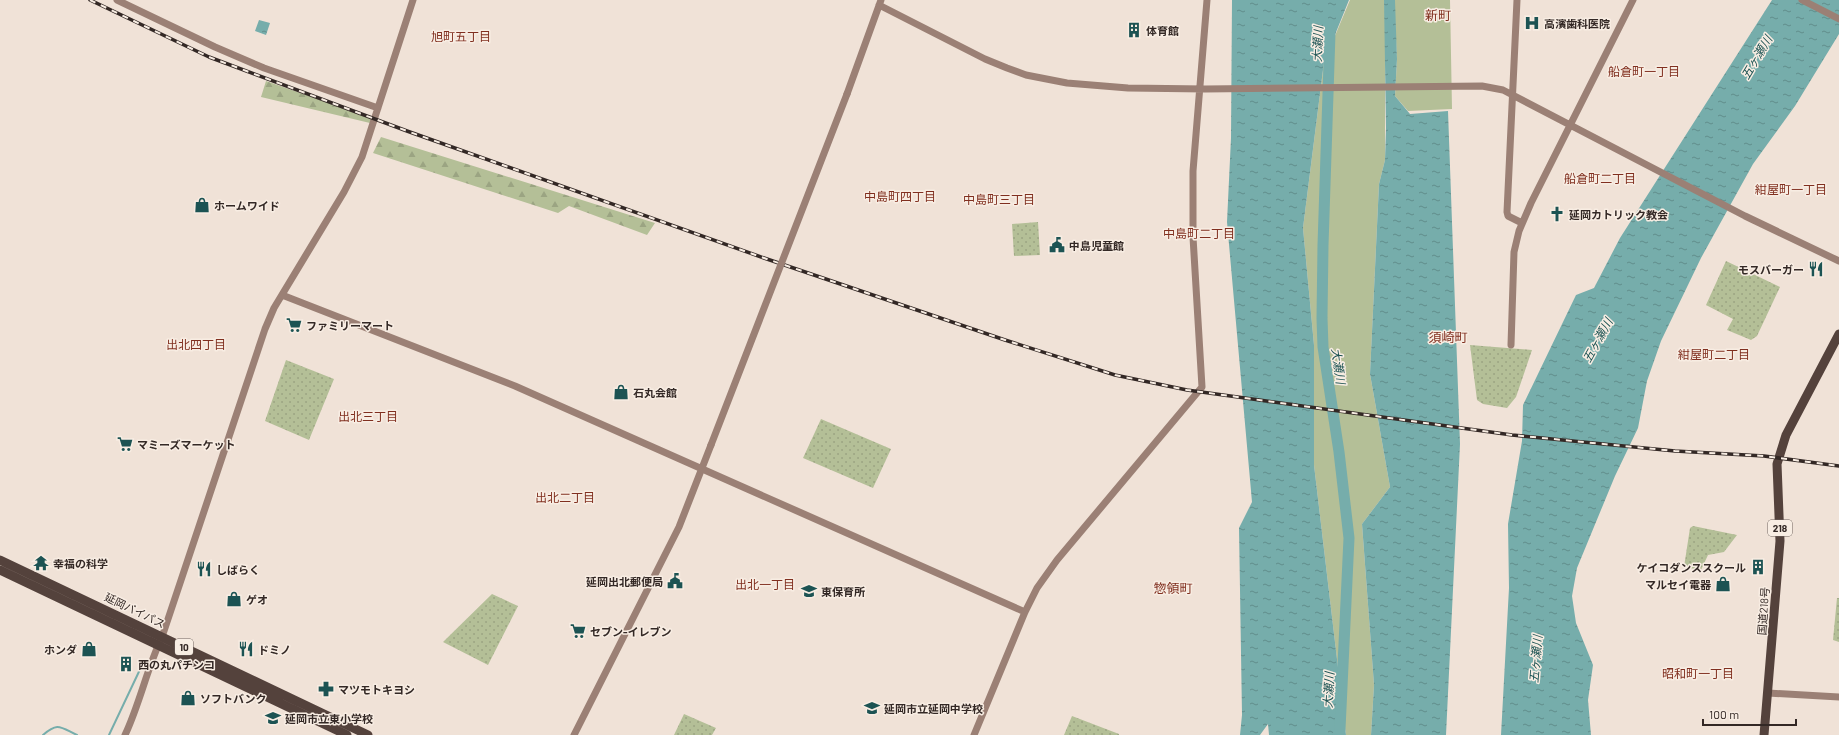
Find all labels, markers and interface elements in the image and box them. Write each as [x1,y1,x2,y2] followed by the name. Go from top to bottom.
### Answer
[1425,7,1451,23] district label: 新町
[1523,14,1541,32] hospital icon: 高濱歯科医院
[1544,17,1610,30] place label: 高濱歯科医院
[1125,21,1143,39] building icon: 体育館
[1146,24,1179,37] place label: 体育館
[1309,24,1325,62] water label: 大瀬川
[431,29,491,43] district label: 旭町五丁目
[1738,31,1775,81] water label: 五ヶ瀬川
[1608,64,1680,78] district label: 船倉町一丁目
[1564,171,1636,185] district label: 船倉町二丁目
[1755,182,1827,196] district label: 紺屋町一丁目
[864,189,936,203] district label: 中島町四丁目
[963,192,1035,206] district label: 中島町三丁目
[193,196,211,214] shop icon: ホームワイド
[214,199,280,212] place label: ホームワイド
[1548,205,1566,223] church icon: 延岡カトリック教会
[1569,208,1668,221] place label: 延岡カトリック教会
[1163,226,1235,240] district label: 中島町二丁目
[1048,236,1066,254] public building icon: 中島児童館
[1069,239,1124,252] place label: 中島児童館
[1807,260,1825,278] restaurant icon: モスバーガー
[1738,263,1804,276] place label: モスバーガー
[1579,314,1616,364] water label: 五ヶ瀬川
[285,316,303,334] supermarket icon: ファミリーマート
[306,319,394,332] place label: ファミリーマート
[1428,329,1468,345] district label: 須崎町
[166,337,226,351] district label: 出北四丁目
[1330,347,1349,387] water label: 大瀬川
[1678,347,1750,361] district label: 紺屋町二丁目
[612,383,630,401] shop icon: 石丸会館
[633,386,677,399] place label: 石丸会館
[338,409,398,423] district label: 出北三丁目
[116,435,134,453] supermarket icon: マミーズマーケット
[137,438,235,451] place label: マミーズマーケット
[535,490,595,504] district label: 出北二丁目
[1768,520,1792,536] road number: 218
[32,554,50,572] temple icon: 幸福の科学
[53,557,108,570] place label: 幸福の科学
[1749,558,1767,576] building icon: ケイコダンススクール
[195,560,213,578] restaurant icon: しばらく
[1636,561,1746,574] place label: ケイコダンススクール
[216,563,260,576] place label: しばらく
[666,572,684,590] public building icon: 延岡出北郵便局
[586,575,663,588] place label: 延岡出北郵便局
[1714,575,1732,593] shop icon: マルセイ電器
[735,577,795,591] district label: 出北一丁目
[1645,578,1712,591] place label: マルセイ電器
[1153,580,1193,596] district label: 惣領町
[800,582,818,600] school or university icon: 東保育所
[821,585,865,598] place label: 東保育所
[1755,586,1771,636] street label: 国道218号
[103,590,167,630] street label: 延岡バイパス
[225,590,243,608] shop icon: ゲオ
[246,593,268,606] place label: ゲオ
[569,622,587,640] supermarket icon: セブン-イレブン
[590,625,672,638] place label: セブン-イレブン
[1526,632,1544,684] water label: 五ヶ瀬川
[175,639,193,655] road number: 10
[80,640,98,658] shop icon: ホンダ
[237,640,255,658] restaurant icon: ドミノ
[44,643,77,656] place label: ホンダ
[258,643,291,656] place label: ドミノ
[117,655,135,673] building icon: 西の丸パチンコ
[138,658,215,671] place label: 西の丸パチンコ
[1662,666,1734,680] district label: 昭和町一丁目
[1320,670,1336,708] water label: 大瀬川
[317,680,335,698] pharmacy icon: マツモトキヨシ
[338,683,415,696] place label: マツモトキヨシ
[179,689,197,707] shop icon: ソフトバンク
[200,692,267,705] place label: ソフトバンク
[863,699,881,717] school or university icon: 延岡市立延岡中学校
[1703,701,1796,727] scale bar
[884,702,983,715] place label: 延岡市立延岡中学校
[1709,707,1739,721] text: 100 m
[264,709,282,727] school or university icon: 延岡市立東小学校
[285,712,373,725] place label: 延岡市立東小学校

